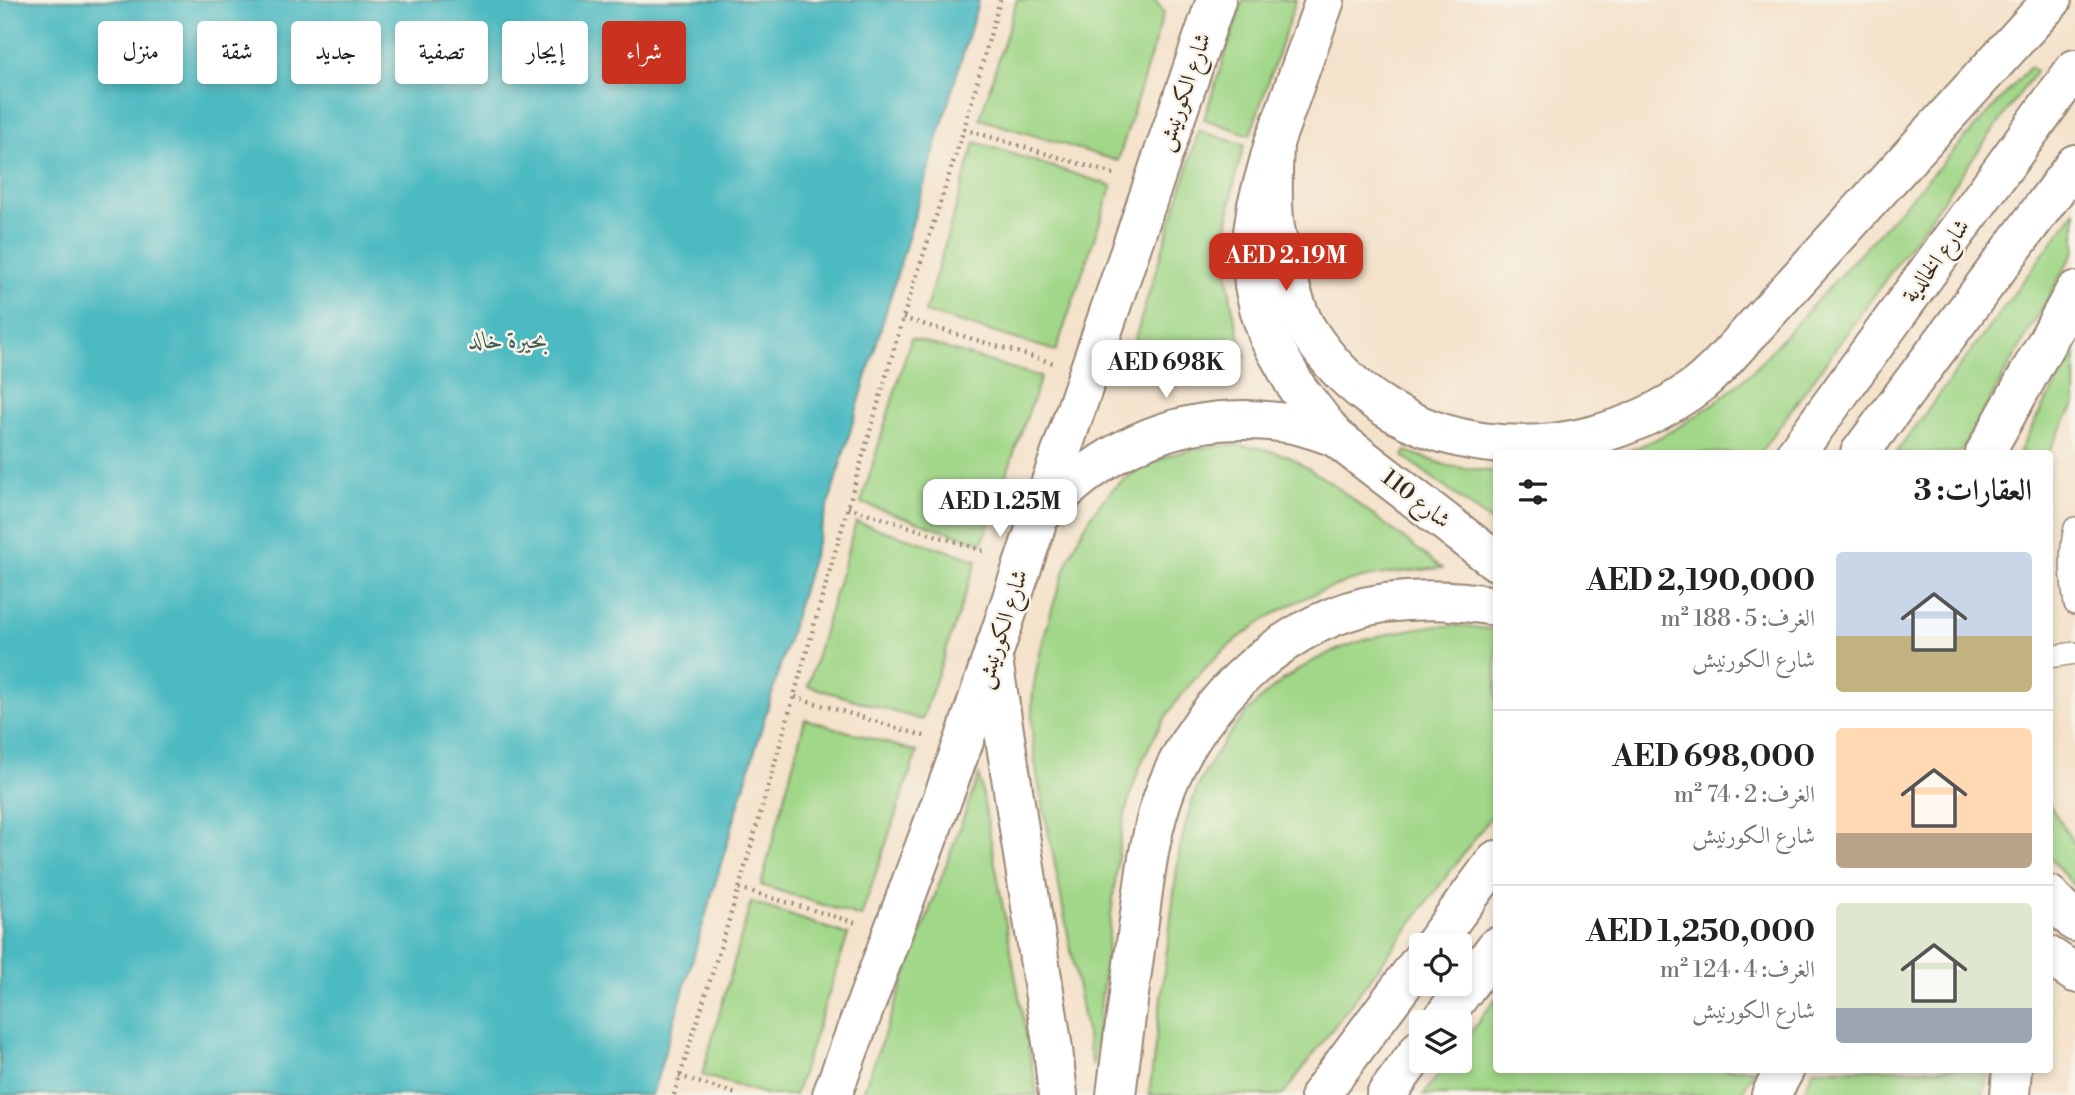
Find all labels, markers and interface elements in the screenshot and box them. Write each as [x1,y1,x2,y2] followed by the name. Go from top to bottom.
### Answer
[98,21,183,84] chip: منزل
[197,21,277,84] chip: شقة
[291,21,381,84] chip: جديد
[395,21,488,84] chip: تصفية
[502,21,588,84] chip: إيجار
[602,21,686,84] chip: شراء
[1151,29,1222,156] street label: شارع الكورنيش
[1896,214,1980,311] street label: شارع الخالدية
[1206,233,1366,293] pin: AED 2.19M
[1225,242,1347,270] text: AED 2.19M
[468,326,548,356] water label: بحيرة خالد
[1094,340,1238,400] pin: AED 698K
[1108,349,1224,377] text: AED 698K
[1373,463,1456,539] street label: شارع 110
[1914,472,2032,510] text: العقارات: 3
[1514,473,1552,511] icon: filters
[920,480,1080,539] pin: AED 1.25M
[939,488,1061,516] text: AED 1.25M
[1586,562,1815,600] text: AED 2,190,000
[970,566,1039,693] street label: شارع الكورنيش
[1892,580,1976,664] icon: home
[1661,605,1815,633] text: الغرف: 5 · 188 m²
[1692,646,1815,674] text: شارع الكورنيش
[1612,738,1815,776] text: AED 698,000
[1892,756,1976,840] icon: home
[1674,781,1815,809] text: الغرف: 2 · 74 m²
[1692,822,1815,850] text: شارع الكورنيش
[1586,913,1815,951] text: AED 1,250,000
[1892,931,1976,1015] icon: home
[1409,933,1472,1073] map controls
[1409,933,1472,996] button: locate
[1660,956,1815,984] text: الغرف: 4 · 124 m²
[1692,997,1815,1025] text: شارع الكورنيش
[1409,1010,1472,1073] button: layers

